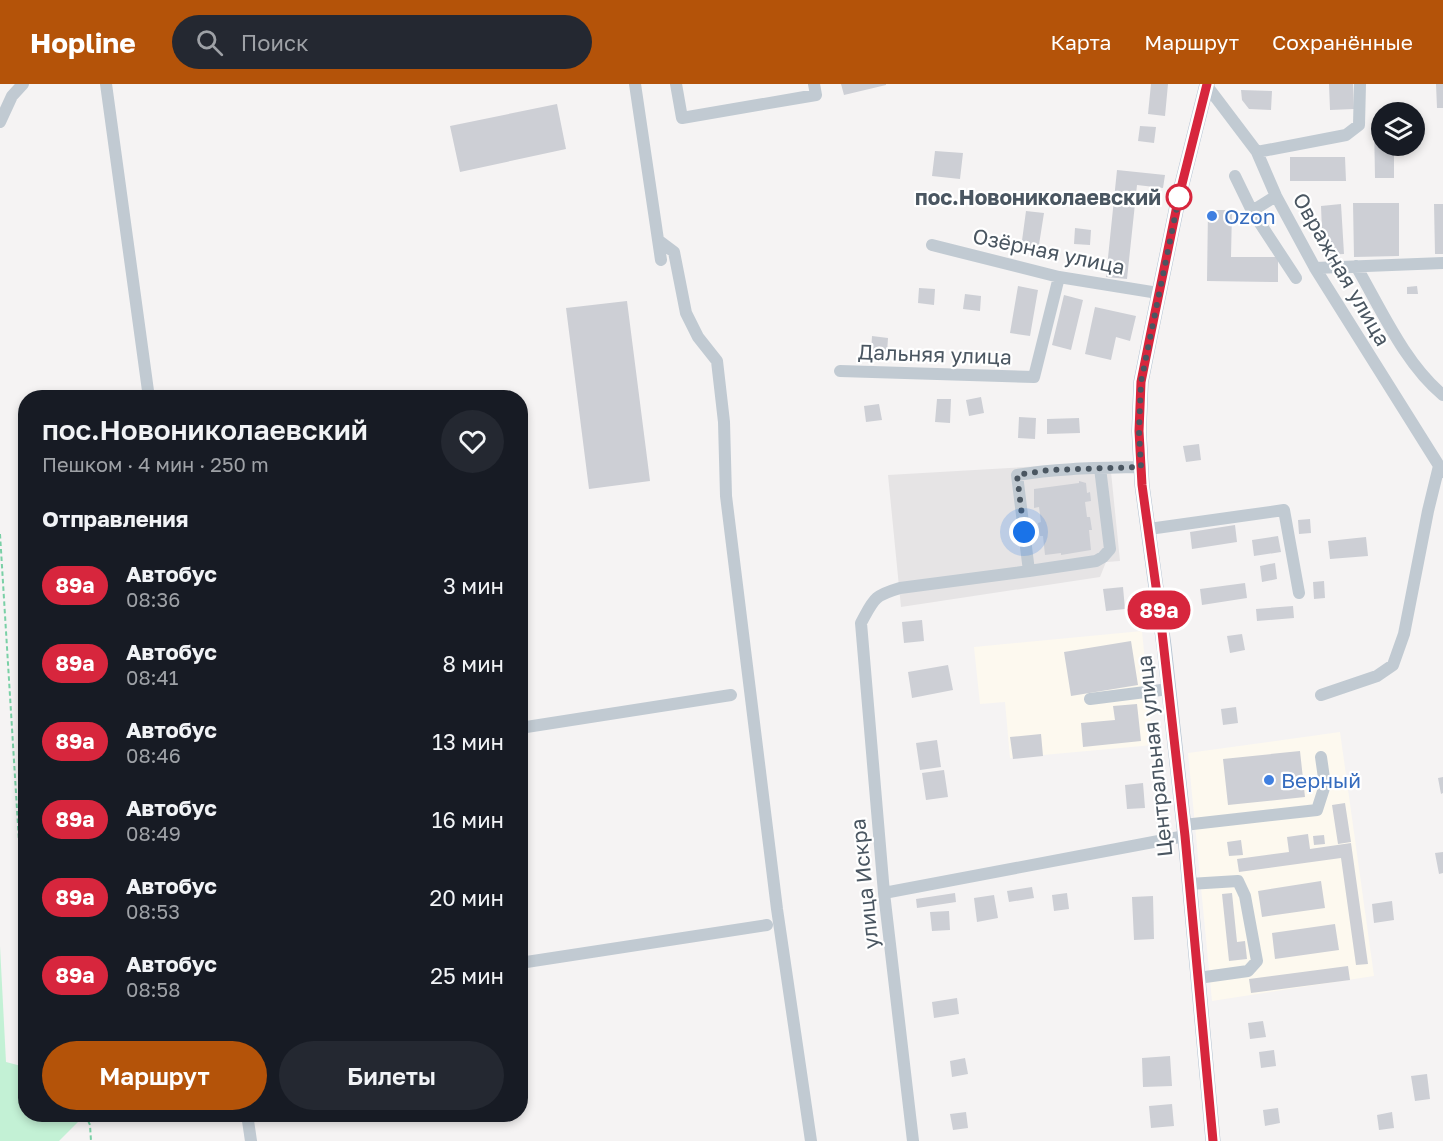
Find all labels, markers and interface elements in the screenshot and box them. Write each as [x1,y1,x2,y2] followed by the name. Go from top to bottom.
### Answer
[172,15,592,69] search box
[30,26,136,59] text: Hopline
[193,26,226,59] icon: search
[241,29,309,56] text: Поиск
[1050,29,1111,55] text: Карта
[1144,29,1239,55] text: Маршрут
[1272,29,1413,55] text: Сохранённые
[1371,102,1425,156] map controls
[1371,102,1425,156] button: layers
[915,184,1161,210] place label: пос.Новониколаевский
[1166,184,1192,210] marker: пос.Новониколаевский
[1288,188,1396,350] street label: Овражная улица
[1224,203,1276,229] place label: Ozon
[1205,209,1219,223] marker: Ozon
[970,222,1128,280] street label: Озёрная улица
[858,338,1012,370] street label: Дальняя улица
[441,410,504,473] button: heart
[42,413,368,446] text: пос.Новониколаевский
[42,452,269,476] text: Пешком · 4 мин · 250 m
[42,505,188,532] text: Отправления
[1009,517,1039,547] your location
[126,560,217,587] text: Автобус
[56,572,94,598] text: 89a
[443,572,504,599] text: 3 мин
[126,587,180,611] text: 08:36
[1124,590,1194,630] line badge: 89a
[1140,597,1178,623] text: 89a
[126,638,217,665] text: Автобус
[56,650,94,676] text: 89a
[442,650,504,677] text: 8 мин
[1130,654,1178,858] street label: Центральная улица
[126,665,179,689] text: 08:41
[126,716,217,743] text: Автобус
[56,728,94,754] text: 89a
[432,728,504,755] text: 13 мин
[126,743,181,767] text: 08:46
[1281,767,1361,793] place label: Верный
[1262,773,1276,787] marker: Верный
[126,794,217,821] text: Автобус
[56,806,94,832] text: 89a
[432,806,504,833] text: 16 мин
[844,817,884,951] street label: улица Искра
[126,821,181,845] text: 08:49
[126,872,217,899] text: Автобус
[56,884,94,910] text: 89a
[429,884,504,911] text: 20 мин
[126,899,180,923] text: 08:53
[126,950,217,977] text: Автобус
[56,962,94,988] text: 89a
[430,962,504,989] text: 25 мин
[126,977,180,1001] text: 08:58
[42,1041,267,1110] button: Маршрут
[279,1041,504,1110] button: Билеты

